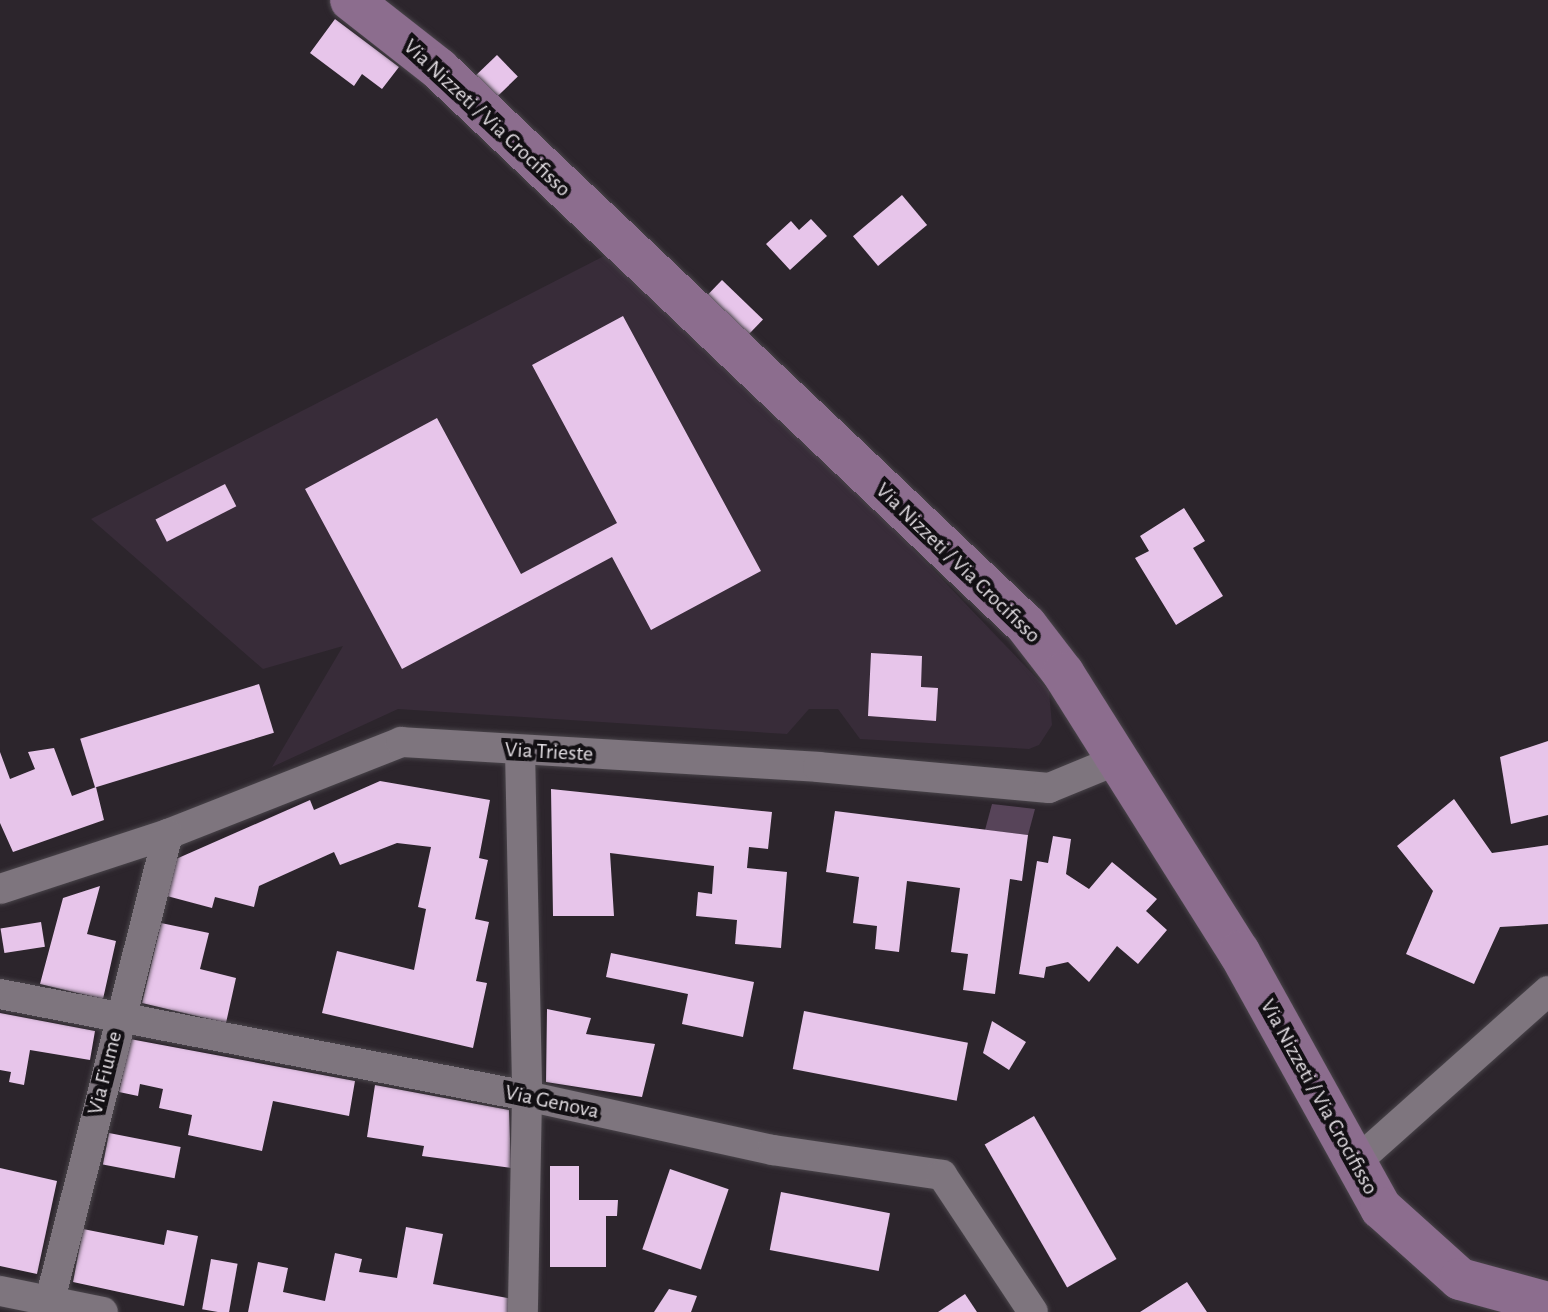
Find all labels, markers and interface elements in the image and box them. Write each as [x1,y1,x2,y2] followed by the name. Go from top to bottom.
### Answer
[398,34,576,202] street label: Via Nizzeti / Via Crocifisso
[870,477,1046,649] street label: Via Nizzeti / Via Crocifisso
[504,737,594,767] street label: Via Trieste
[1254,995,1384,1199] street label: Via Nizzeti / Via Crocifisso
[82,1029,128,1117] street label: Via Fiume
[503,1079,601,1125] street label: Via Genova

